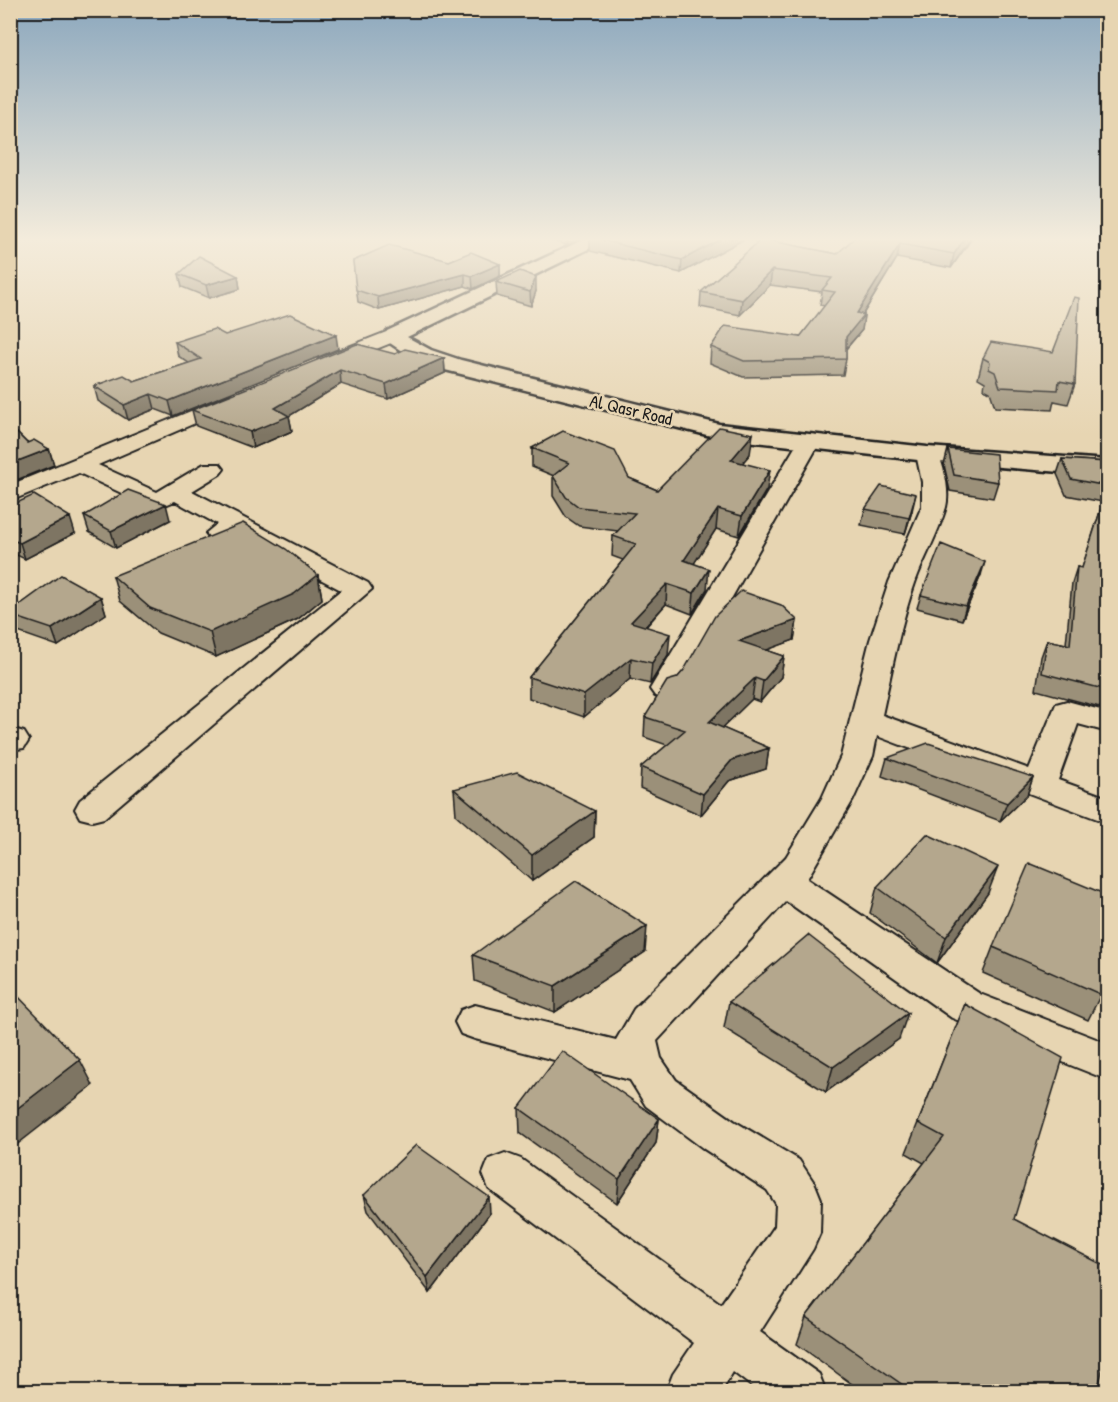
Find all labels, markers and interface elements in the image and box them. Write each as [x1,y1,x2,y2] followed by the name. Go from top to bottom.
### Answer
[587,388,675,431] street label: Al Qasr Road

